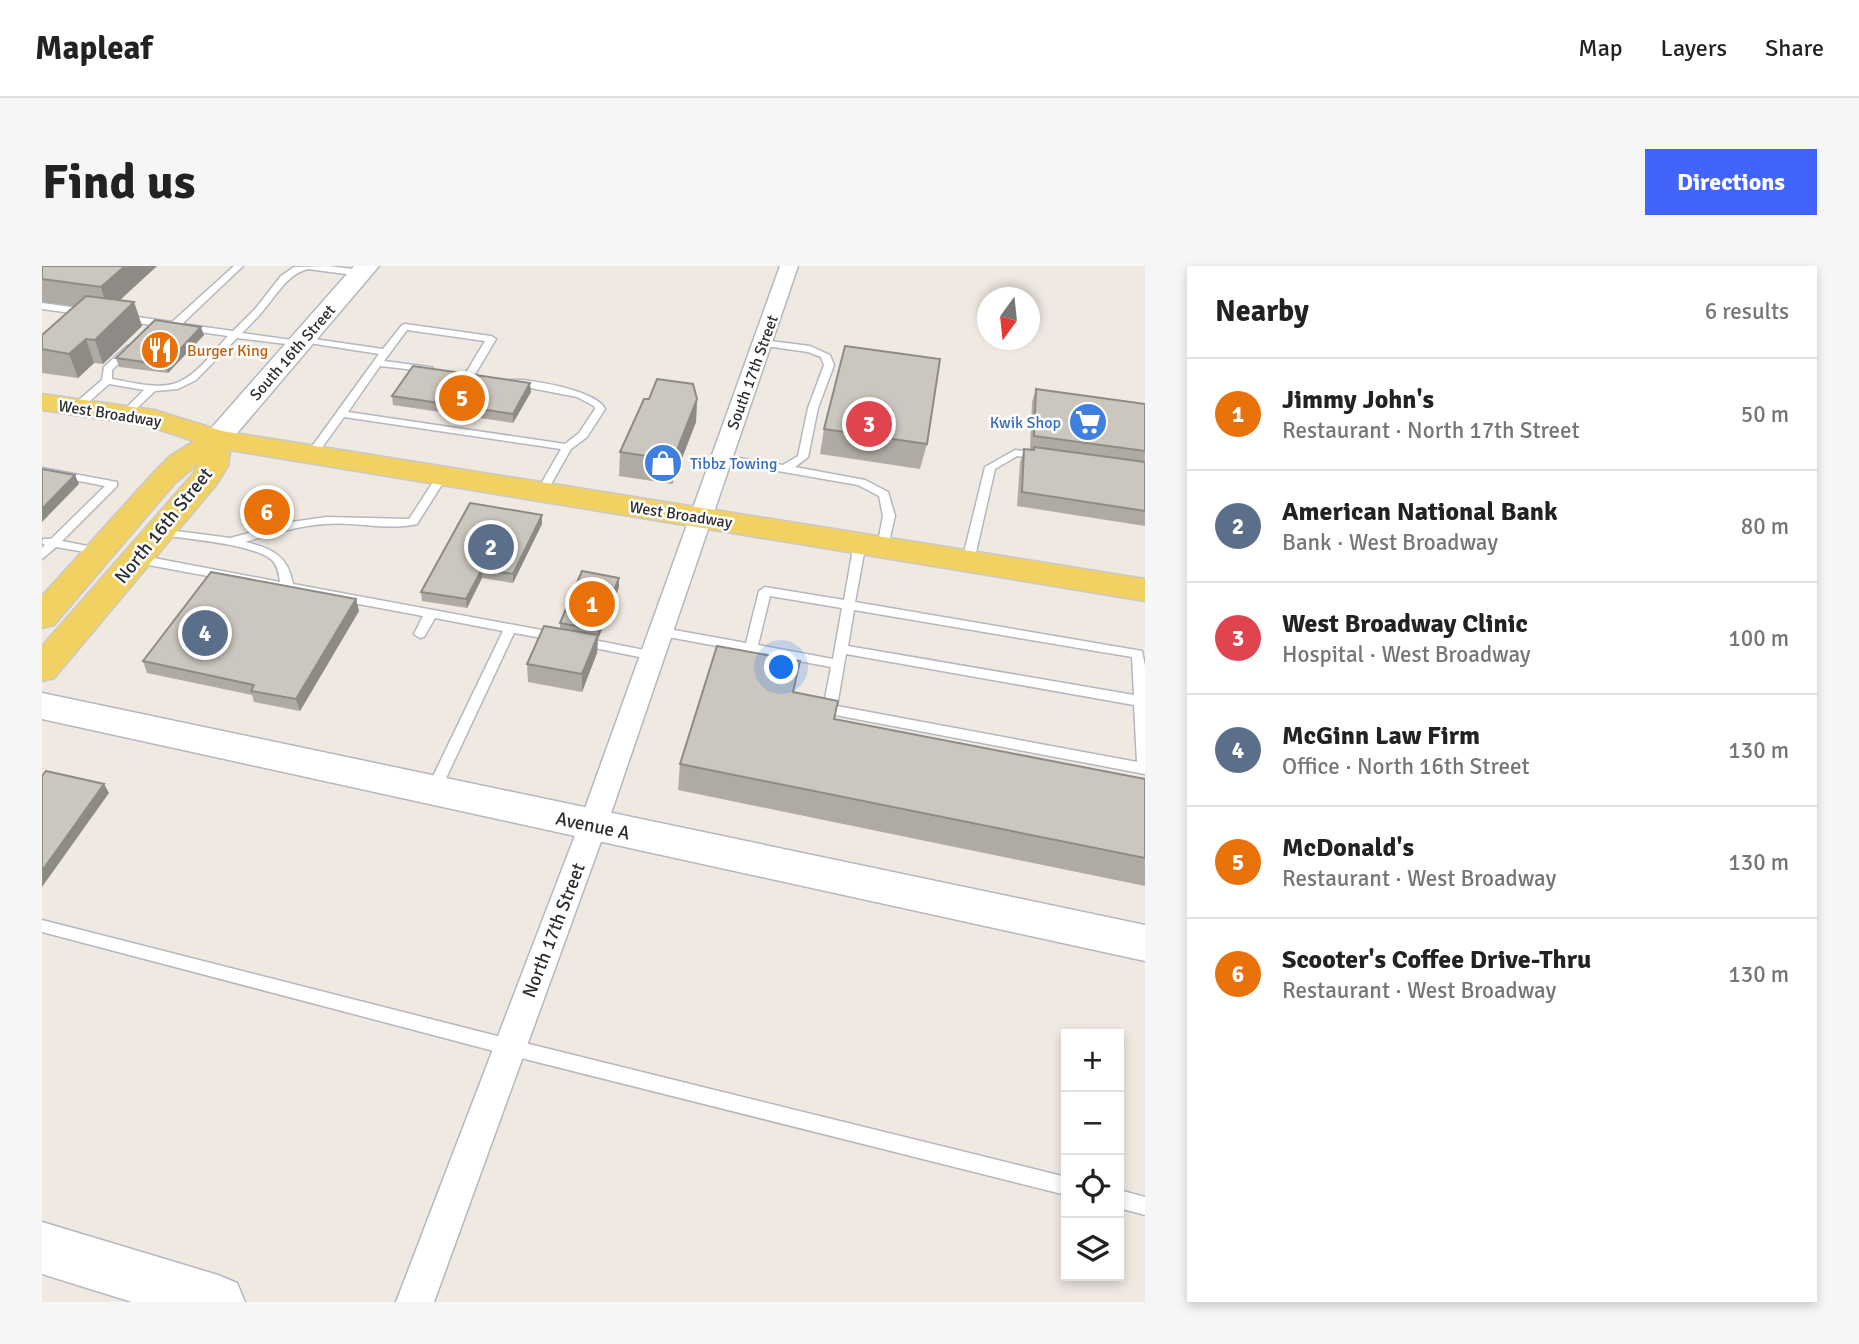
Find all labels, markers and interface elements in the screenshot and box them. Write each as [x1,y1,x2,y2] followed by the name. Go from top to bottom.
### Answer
[35,28,152,69] text: Mapleaf
[1578,33,1623,63] text: Map
[1661,33,1727,63] text: Layers
[1765,33,1824,63] text: Share
[1645,149,1817,215] button: Directions
[42,152,195,212] text: Find us
[977,287,1040,350] north arrow
[1215,293,1309,330] text: Nearby
[1705,297,1789,326] text: 6 results
[246,300,340,405] street label: South 16th Street
[723,312,783,432] street label: South 17th Street
[139,329,181,371] restaurant icon: Burger King
[187,341,268,361] place label: Burger King
[439,372,485,424] pin: 5
[1282,384,1434,416] text: Jimmy John's
[57,396,163,432] street label: West Broadway
[846,398,892,450] pin: 3
[1232,400,1244,429] text: 1
[1741,400,1789,429] text: 50 m
[1067,401,1109,443] supermarket icon: Kwik Shop
[990,413,1061,433] place label: Kwik Shop
[1282,416,1580,445] text: Restaurant · North 17th Street
[642,442,684,484] shop icon: Tibbz Towing
[690,454,777,474] place label: Tibbz Towing
[110,462,218,589] street label: North 16th Street
[244,486,290,538] pin: 6
[1282,496,1558,528] text: American National Bank
[628,497,734,533] street label: West Broadway
[1232,512,1244,541] text: 2
[1741,512,1789,541] text: 80 m
[468,521,514,573] pin: 2
[1282,528,1498,557] text: Bank · West Broadway
[569,578,615,630] pin: 1
[182,607,228,659] pin: 4
[1282,608,1528,640] text: West Broadway Clinic
[1232,624,1244,653] text: 3
[1728,624,1789,653] text: 100 m
[1282,640,1531,669] text: Hospital · West Broadway
[764,650,798,684] your location
[1282,720,1480,752] text: McGinn Law Firm
[1232,736,1244,765] text: 4
[1728,736,1789,765] text: 130 m
[1282,752,1530,781] text: Office · North 16th Street
[554,806,632,846] street label: Avenue A
[1282,832,1414,864] text: McDonald's
[1232,848,1244,877] text: 5
[1728,848,1789,877] text: 130 m
[517,859,591,1001] street label: North 17th Street
[1282,864,1556,893] text: Restaurant · West Broadway
[1282,944,1591,976] text: Scooter's Coffee Drive-Thru
[1232,960,1244,989] text: 6
[1728,960,1789,989] text: 130 m
[1282,976,1556,1005] text: Restaurant · West Broadway
[1061,1029,1124,1281] map controls
[1061,1029,1124,1092] button: +
[1061,1092,1124,1155] button: −
[1061,1155,1124,1218] button: locate
[1061,1218,1124,1281] button: layers

